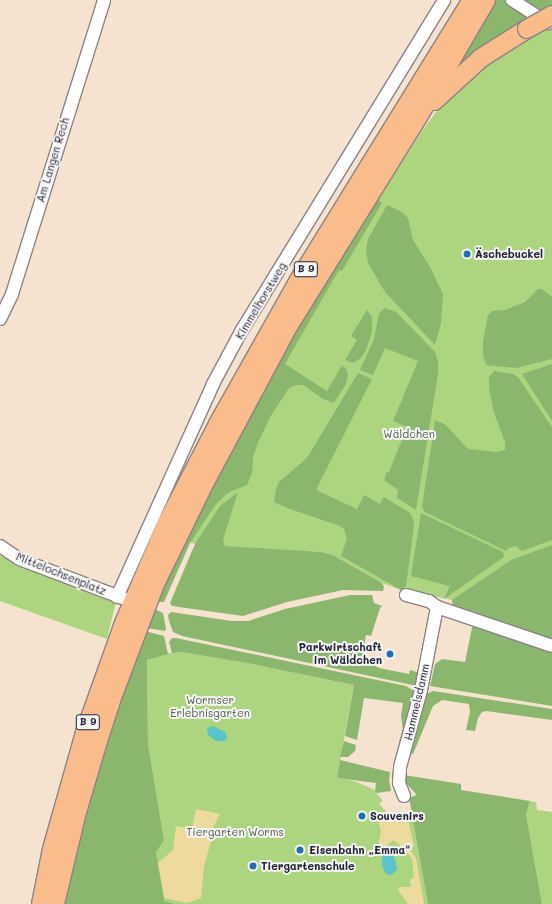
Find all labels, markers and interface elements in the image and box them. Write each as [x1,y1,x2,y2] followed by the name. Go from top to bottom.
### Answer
[34,116,72,204] street label: Am Langen Rech
[475,247,543,261] place label: Äschebuckel
[462,249,472,259] marker: Äschebuckel
[233,260,289,342] street label: Kimmelhorstweg
[293,261,319,277] road number: B 9
[383,427,435,441] park label: Wäldchen
[14,550,108,598] street label: Mittelochsenplatz
[298,641,382,667] place label: Parkwirtschaft im Wäldchen
[385,649,395,659] marker: Parkwirtschaft im Wäldchen
[402,662,432,742] street label: Hammelsdamm
[170,694,250,720] park label: Wormser Erlebnisgarten
[75,714,101,730] road number: B 9
[370,809,424,823] place label: Souvenirs
[357,811,367,821] marker: Souvenirs
[186,825,284,839] park label: Tiergarten Worms
[309,843,411,857] place label: Eisenbahn „Emma“
[294,844,306,856] marker: Eisenbahn „Emma“
[261,859,355,873] place label: Tiergartenschule
[248,861,258,871] marker: Tiergartenschule

